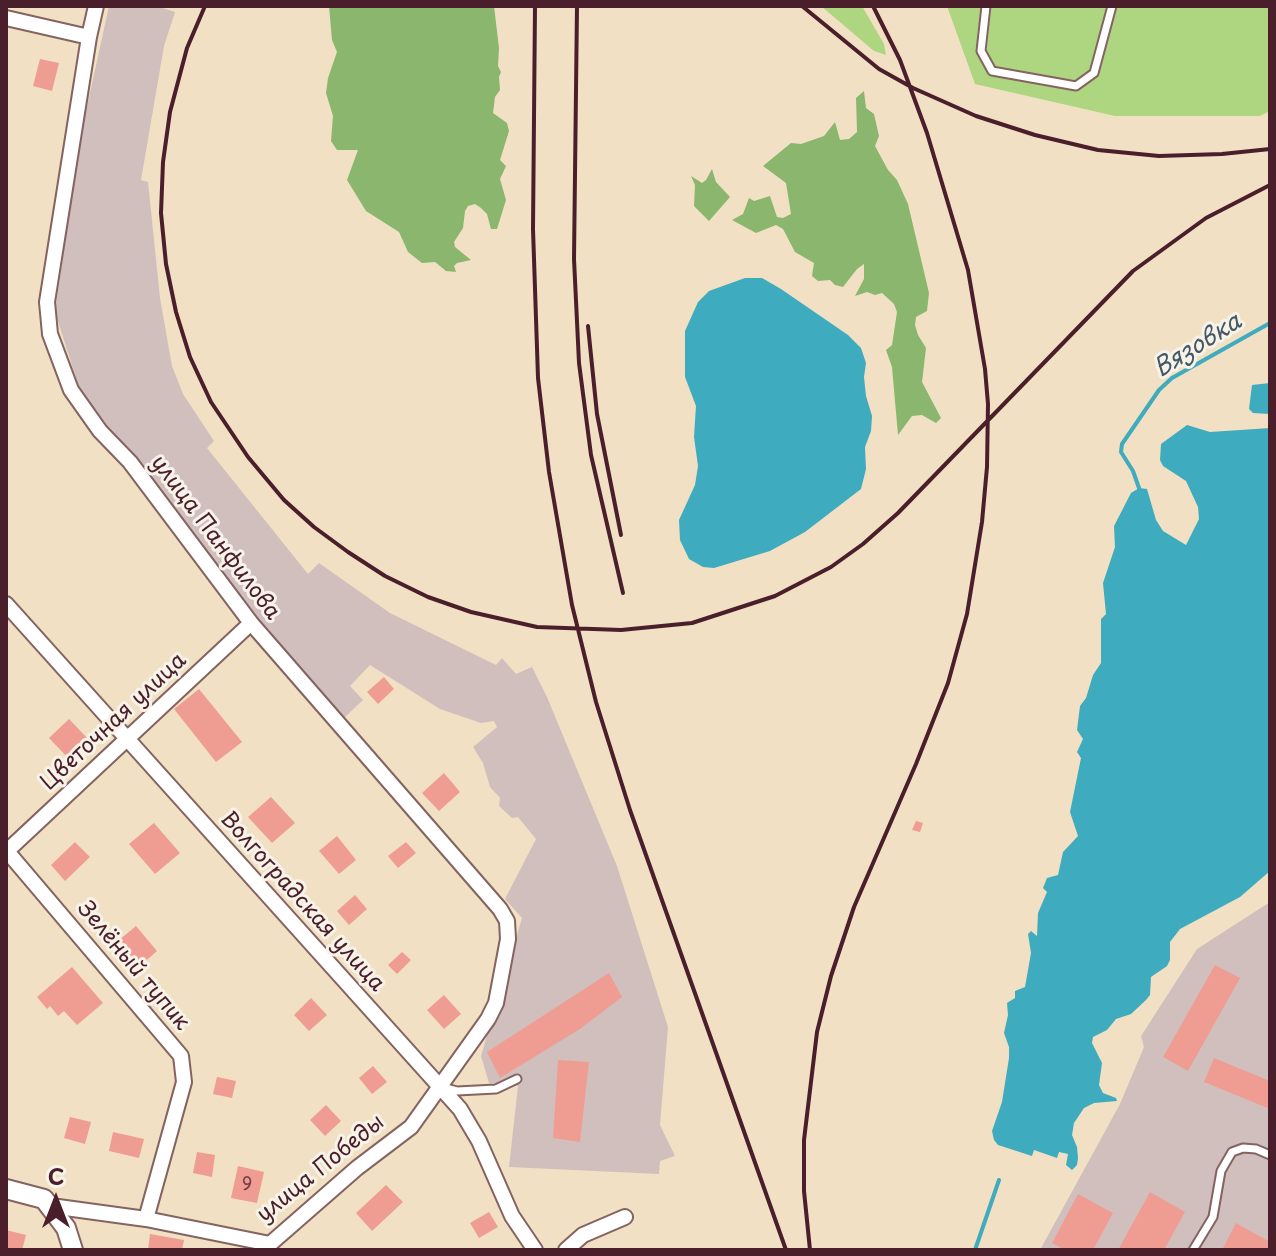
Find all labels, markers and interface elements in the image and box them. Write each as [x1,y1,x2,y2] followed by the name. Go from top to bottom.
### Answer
[1149,308,1247,384] water label: Вязовка
[145,451,285,625] street label: улица Панфилова
[36,648,192,796] street label: Цветочная улица
[214,807,390,997] street label: Волгоградская улица
[71,896,195,1036] street label: Зелёный тупик
[252,1110,390,1228] street label: улица Победы
[48,1159,64,1192] text: С
[16,1160,96,1240] north arrow
[242,1174,252,1196] house number: 9

